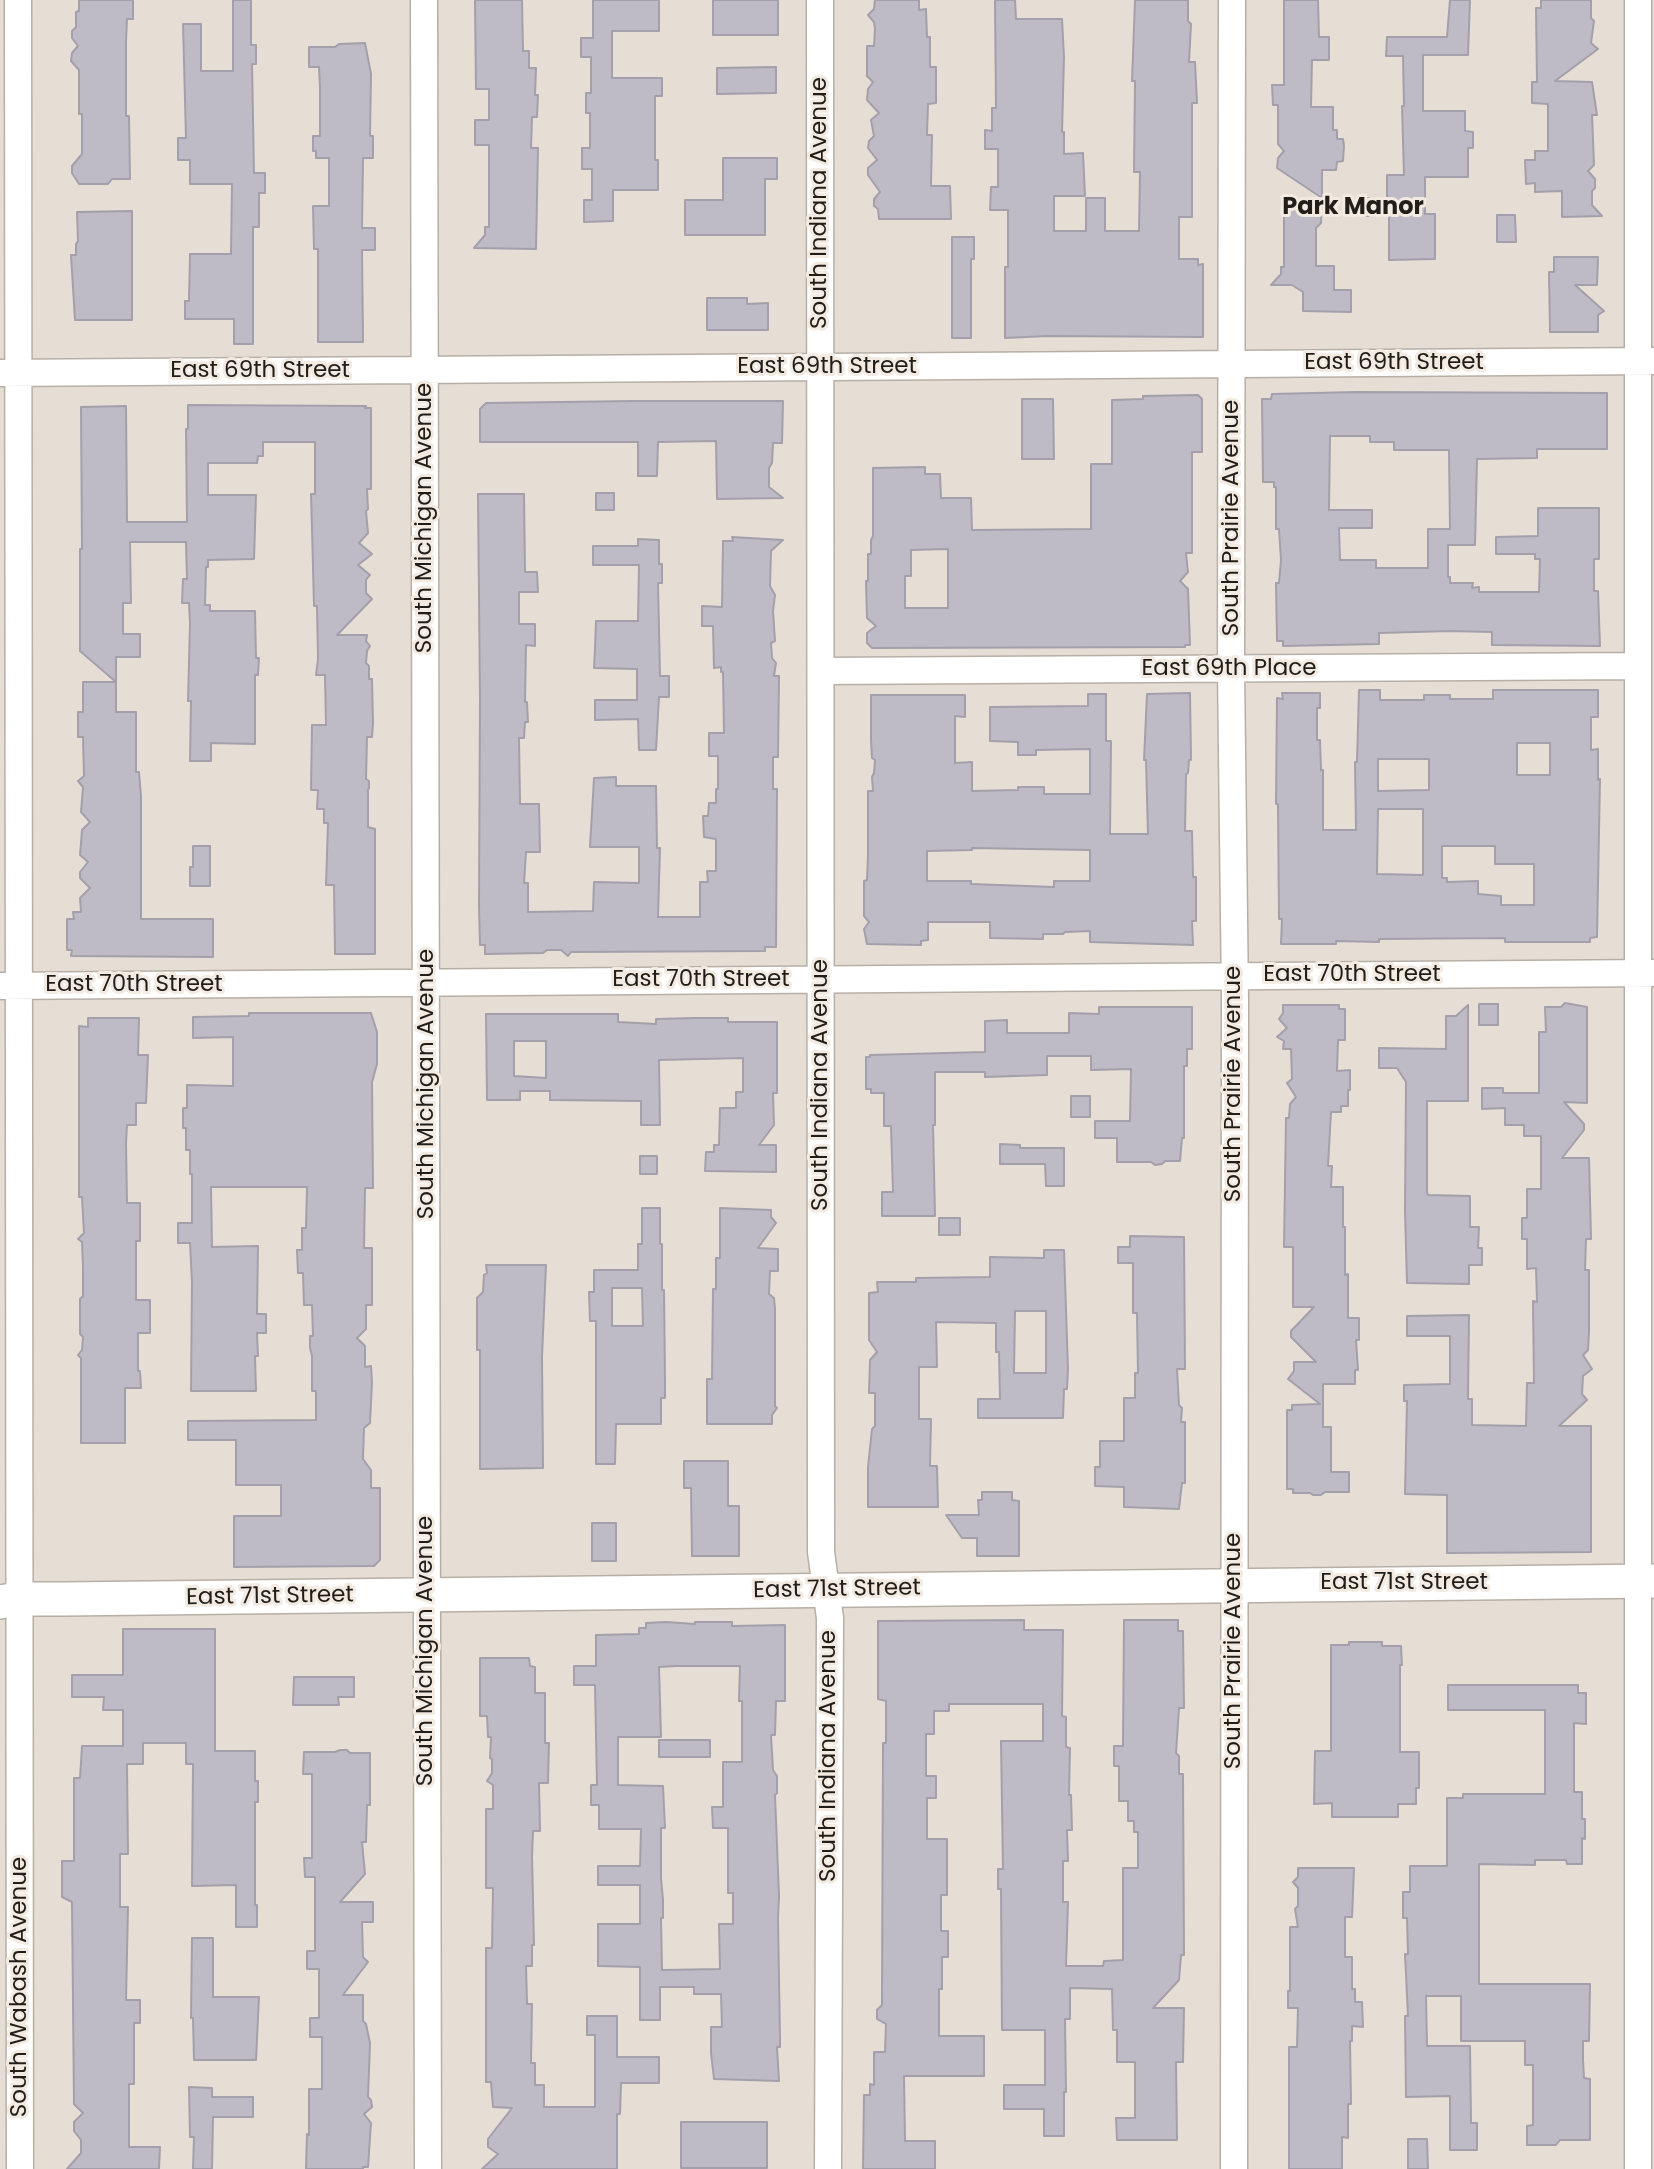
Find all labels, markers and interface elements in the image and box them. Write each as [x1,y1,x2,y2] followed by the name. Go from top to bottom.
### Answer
[806,77,834,329] street label: South Indiana Avenue
[1282,194,1424,222] district label: Park Manor
[1304,349,1484,377] street label: East 69th Street
[737,353,917,381] street label: East 69th Street
[170,357,350,385] street label: East 69th Street
[411,383,439,653] street label: South Michigan Avenue
[1218,400,1246,636] street label: South Prairie Avenue
[1142,655,1316,683] street label: East 69th Place
[413,949,441,1219] street label: South Michigan Avenue
[807,959,835,1211] street label: South Indiana Avenue
[1263,961,1441,989] street label: East 70th Street
[612,966,790,994] street label: East 70th Street
[1220,966,1248,1202] street label: South Prairie Avenue
[45,971,223,999] street label: East 70th Street
[412,1516,440,1786] street label: South Michigan Avenue
[1220,1533,1248,1769] street label: South Prairie Avenue
[1320,1569,1488,1597] street label: East 71st Street
[753,1575,921,1605] street label: East 71st Street
[186,1582,354,1612] street label: East 71st Street
[815,1630,843,1882] street label: South Indiana Avenue
[6,1857,34,2117] street label: South Wabash Avenue

